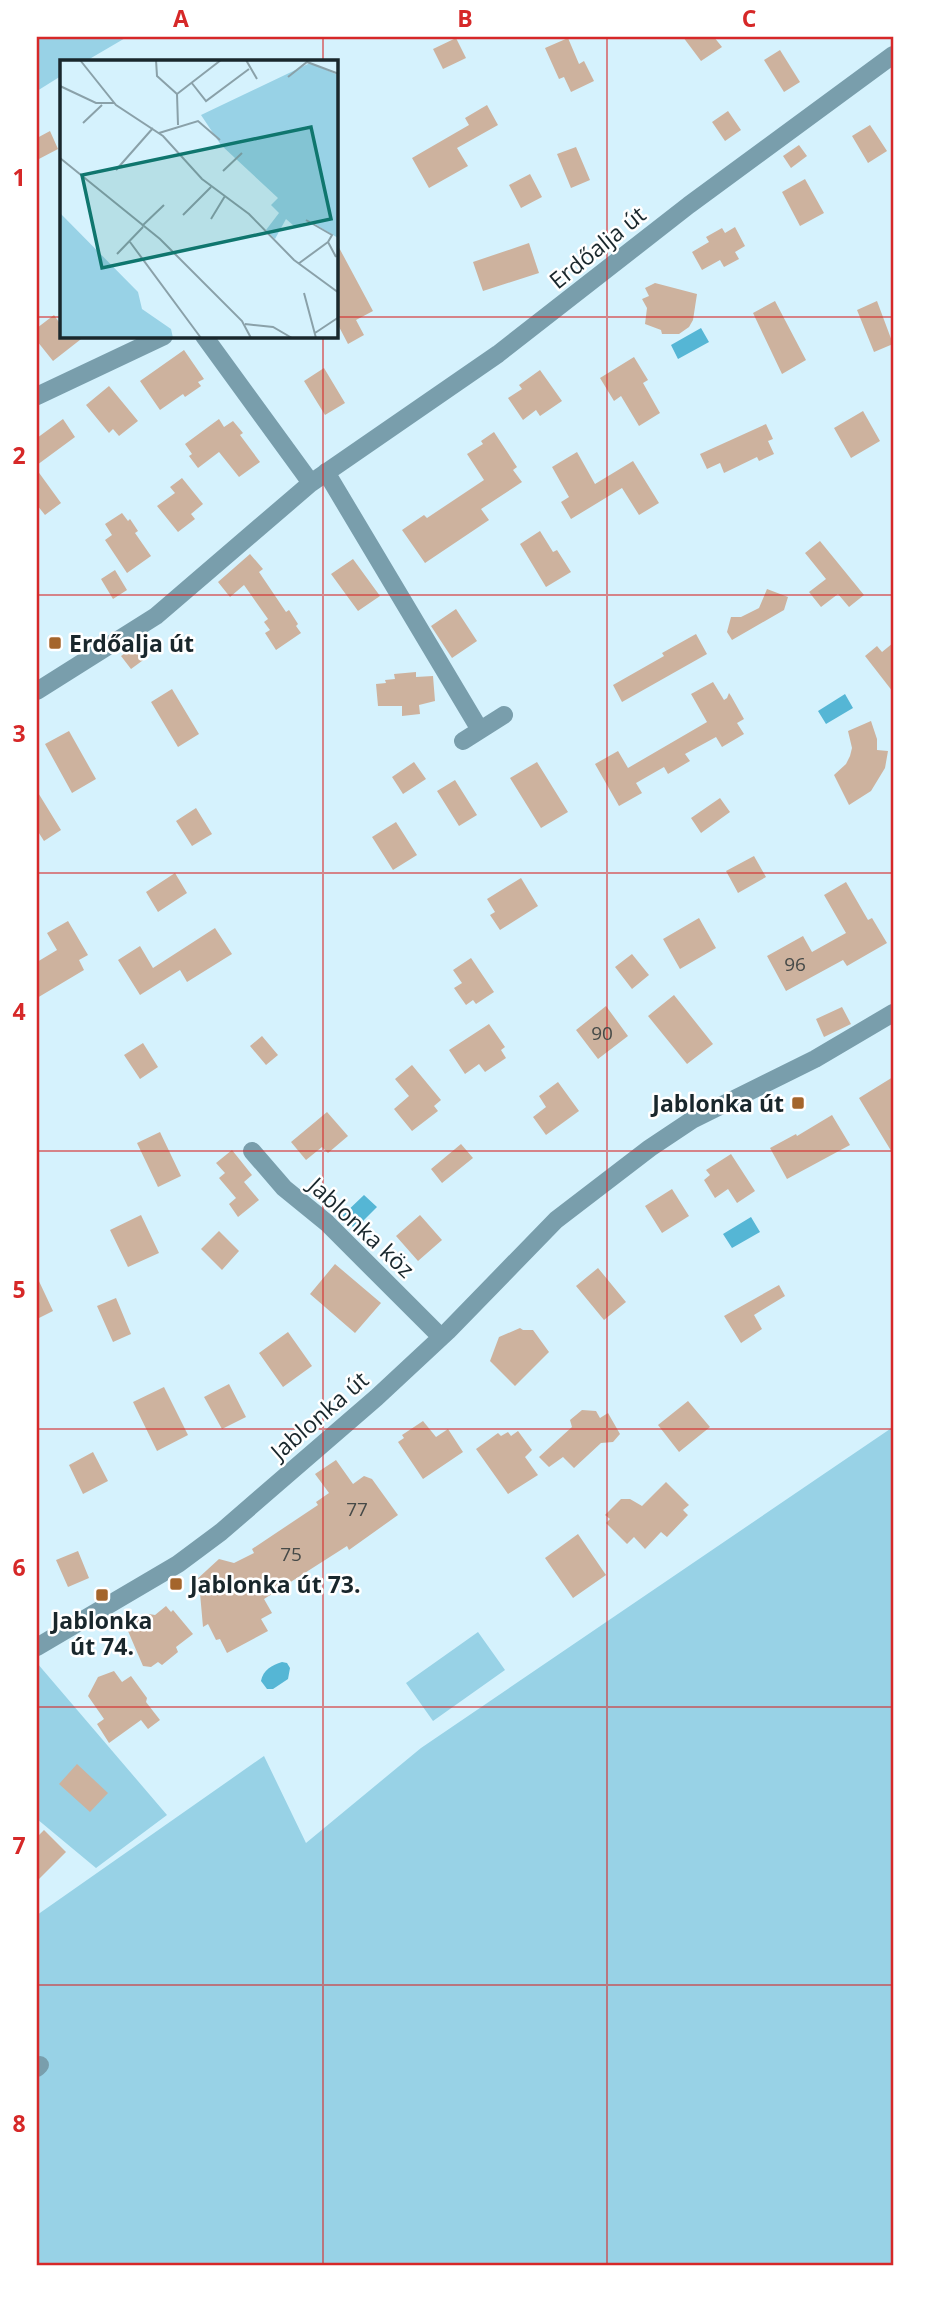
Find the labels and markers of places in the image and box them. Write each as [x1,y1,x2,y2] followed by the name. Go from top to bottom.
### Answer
[69,627,194,659] place label: Erdőalja út
[47,635,63,651] marker: Erdőalja út
[650,1087,784,1119] place label: Jablonka út
[790,1095,806,1111] marker: Jablonka út
[188,1568,361,1600] place label: Jablonka út 73.
[168,1576,184,1592] marker: Jablonka út 73.
[94,1587,110,1603] marker: Jablonka út 74.
[50,1604,152,1662] place label: Jablonka út 74.

